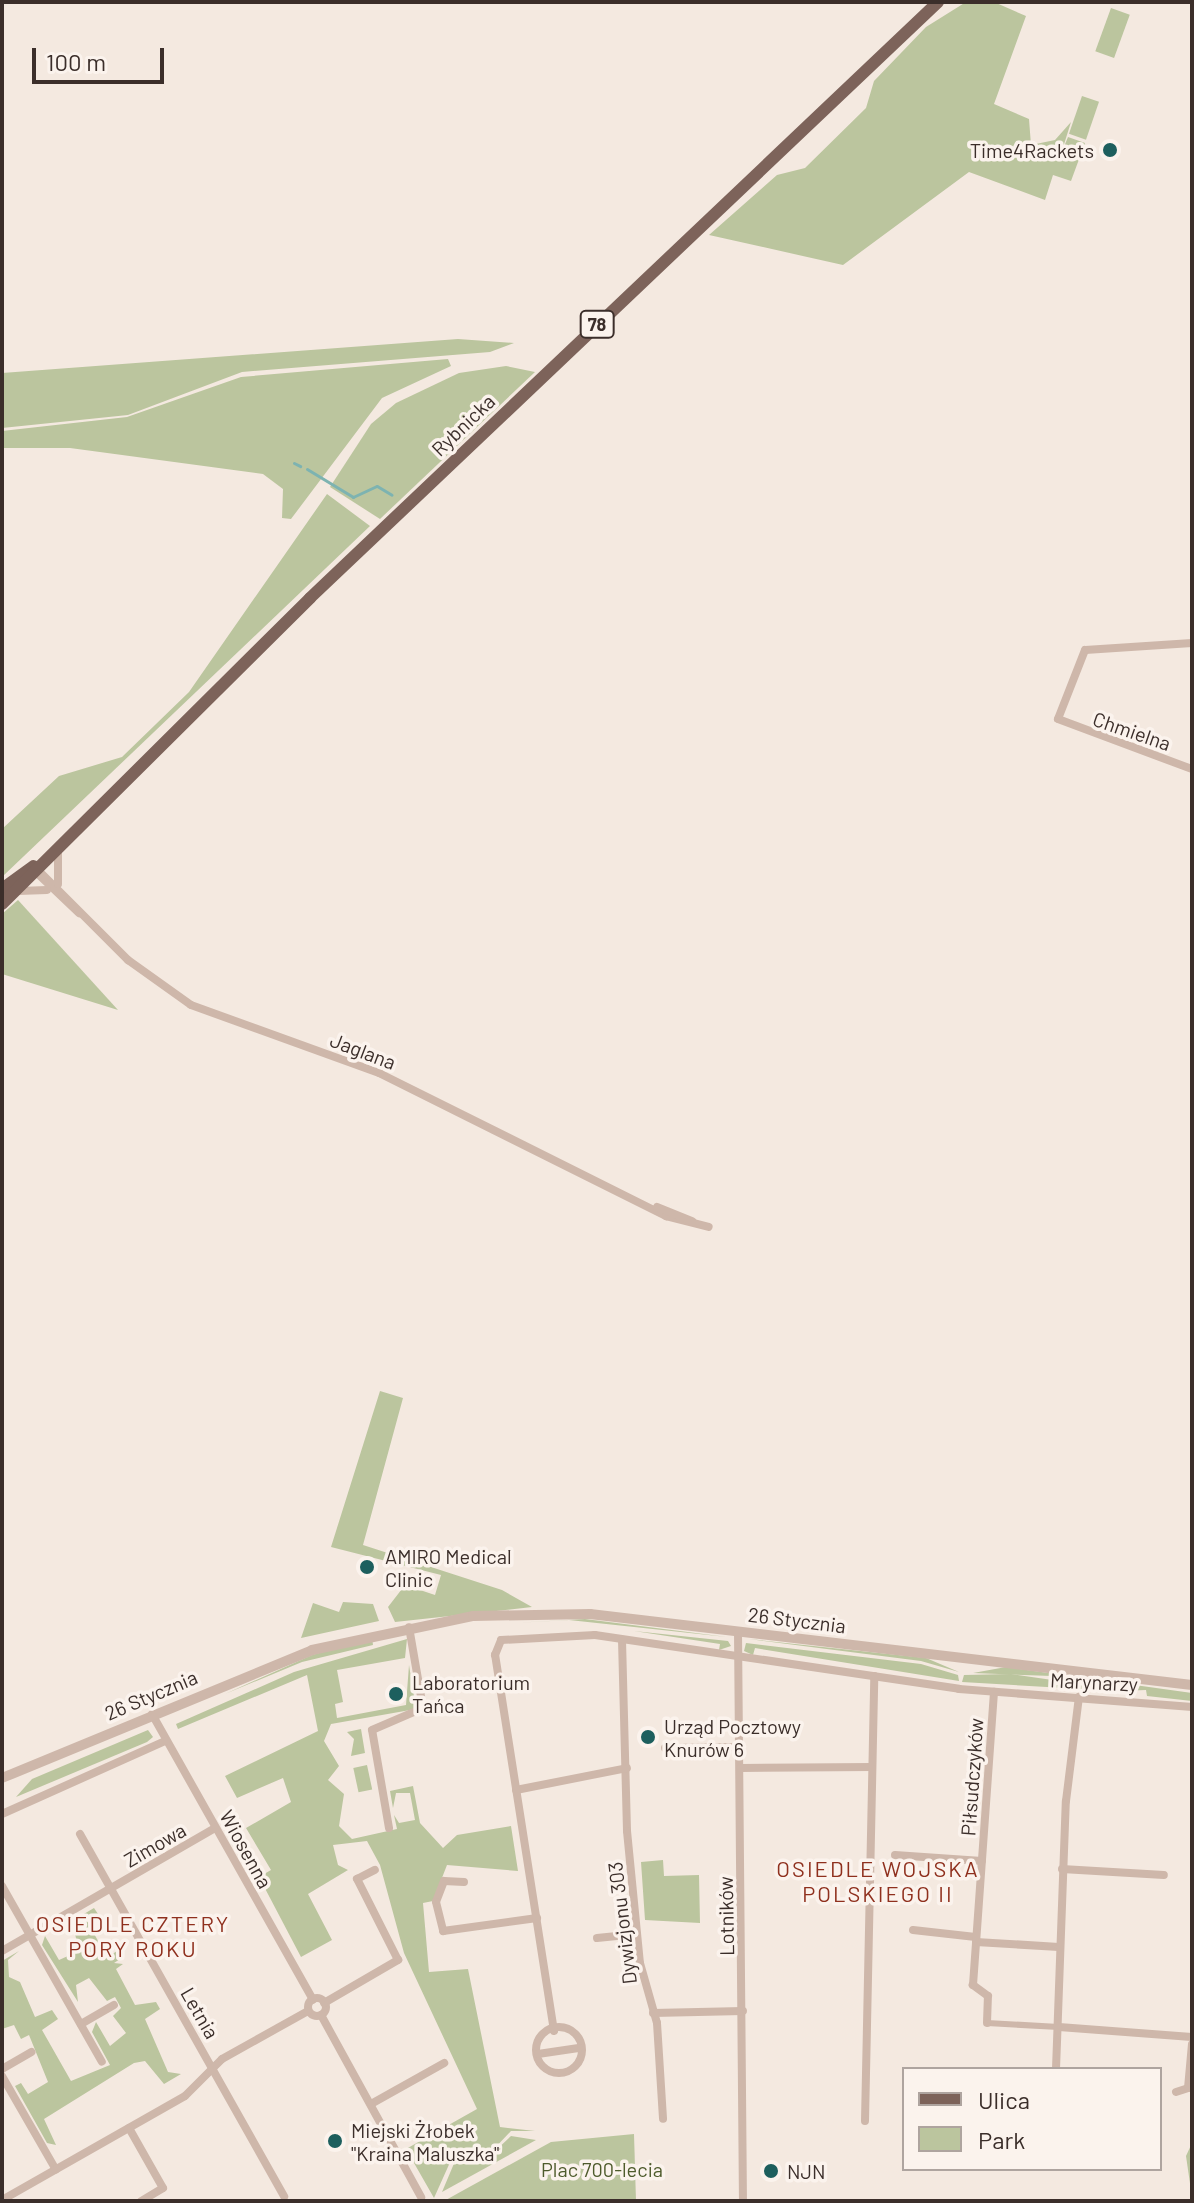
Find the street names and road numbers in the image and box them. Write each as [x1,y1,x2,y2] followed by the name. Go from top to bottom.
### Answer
[579,310,615,338] road number: 78
[426,389,500,461] street label: Rybnicka
[1090,706,1174,756] street label: Chmielna
[327,1028,399,1074] street label: Jaglana
[747,1602,847,1638] street label: 26 Stycznia
[101,1665,201,1725] street label: 26 Stycznia
[1049,1668,1139,1696] street label: Marynarzy
[956,1717,988,1837] street label: Piłsudczyków
[215,1806,277,1892] street label: Wiosenna
[120,1818,190,1872] street label: Zimowa
[603,1860,641,1986] street label: Dywizjonu 303
[713,1876,739,1956] street label: Lotników
[176,1983,224,2043] street label: Letnia

